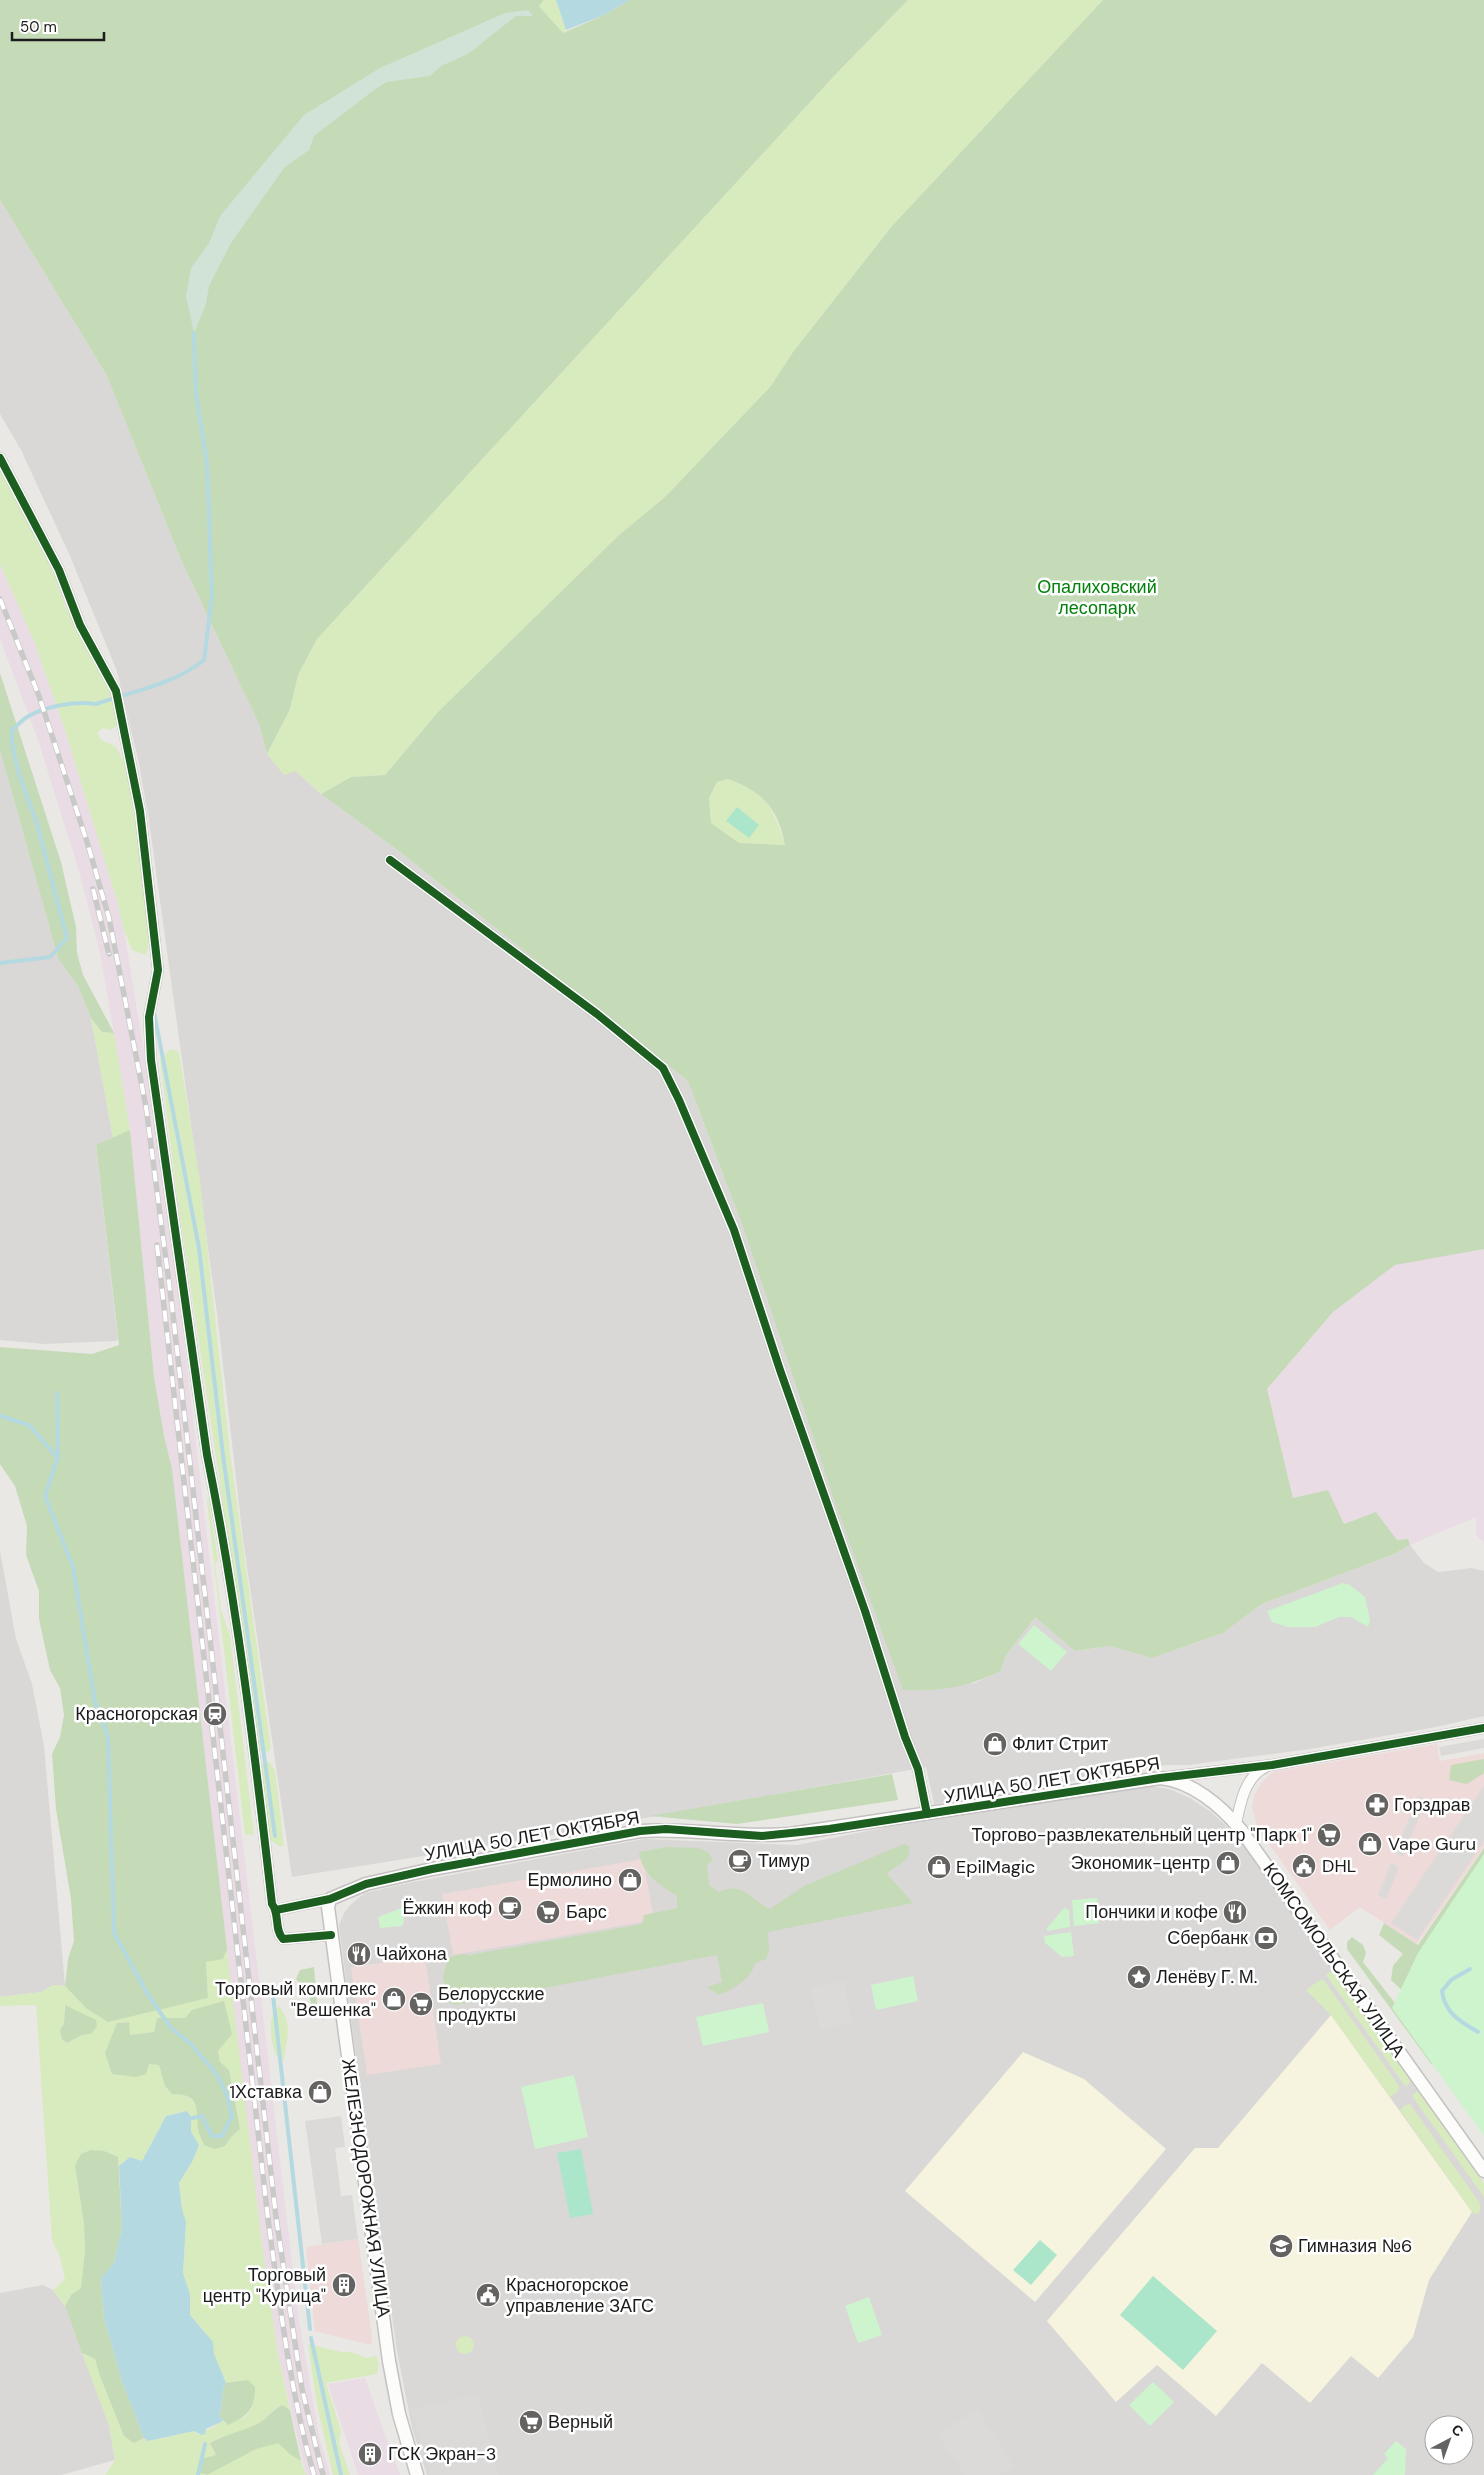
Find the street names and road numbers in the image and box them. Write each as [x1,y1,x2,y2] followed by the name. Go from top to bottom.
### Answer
[943,1751,1161,1809] street label: УЛИЦА 50 ЛЕТ ОКТЯБРЯ
[423,1805,641,1867] street label: УЛИЦА 50 ЛЕТ ОКТЯБРЯ
[1258,1858,1410,2062] street label: КОМСОМОЛЬСКАЯ УЛИЦА
[336,2057,396,2319] street label: ЖЕЛЕЗНОДОРОЖНАЯ УЛИЦА

